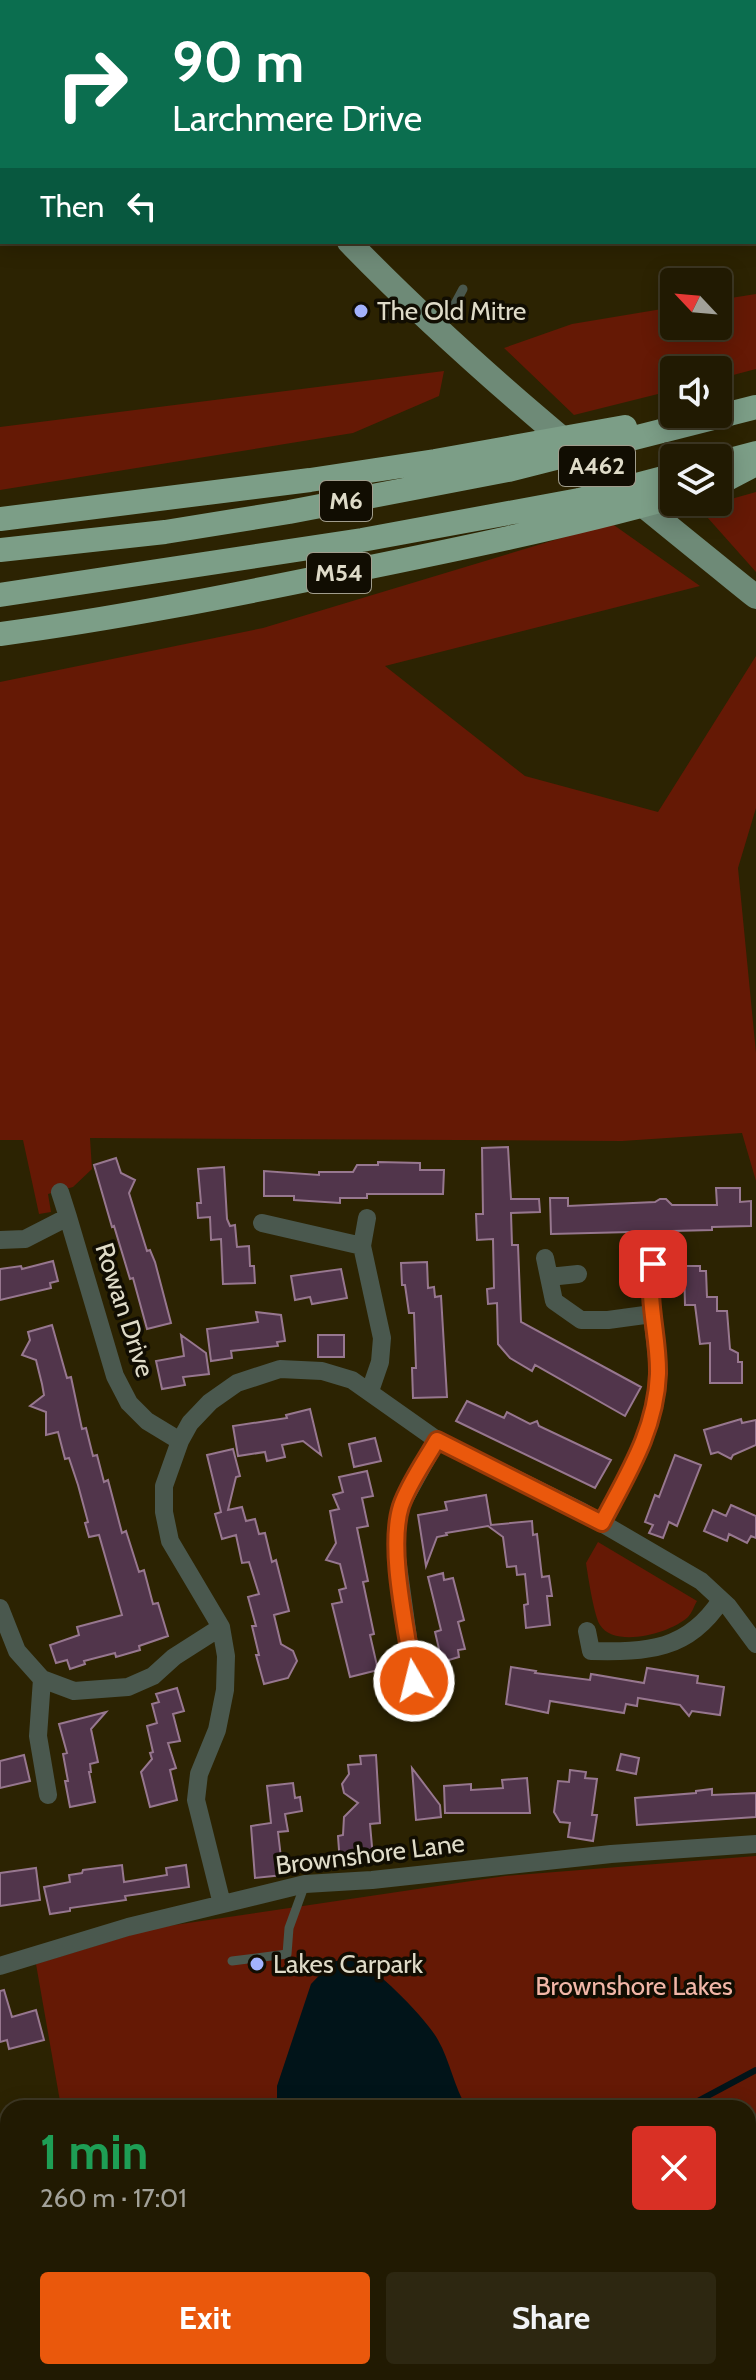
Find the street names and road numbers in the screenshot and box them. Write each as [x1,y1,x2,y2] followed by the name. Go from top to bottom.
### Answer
[559,446,635,486] road number: A462
[320,481,372,521] road number: M6
[307,553,371,593] road number: M54
[88,1239,162,1381] street label: Rowan Drive
[274,1827,466,1881] street label: Brownshore Lane

